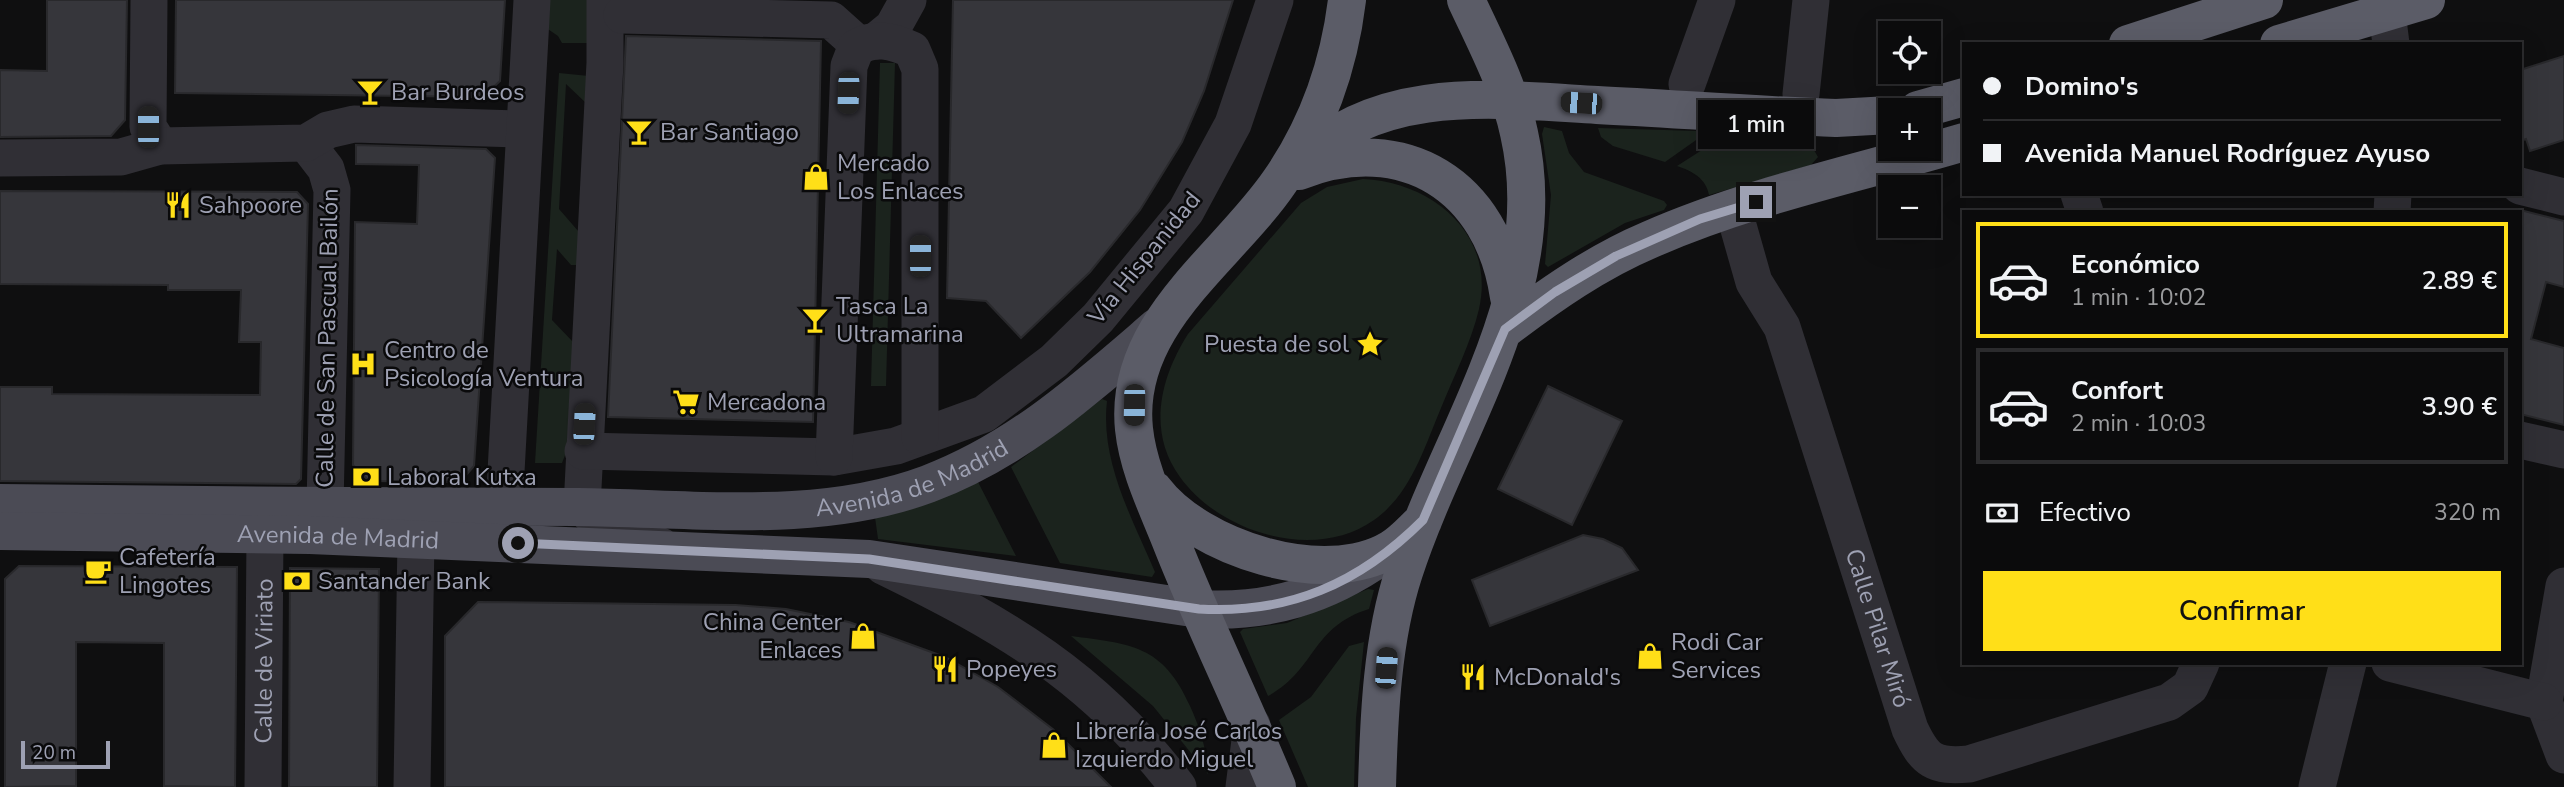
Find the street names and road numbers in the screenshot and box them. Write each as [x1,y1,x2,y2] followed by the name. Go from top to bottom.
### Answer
[1080,185,1208,332] street label: Vía Hispanidad
[308,188,346,488] street label: Calle de San Pascual Bailón
[814,432,1014,524] street label: Avenida de Madrid
[237,518,440,557] street label: Avenida de Madrid
[1838,545,1918,712] street label: Calle Pilar Miró
[247,578,281,744] street label: Calle de Viriato

